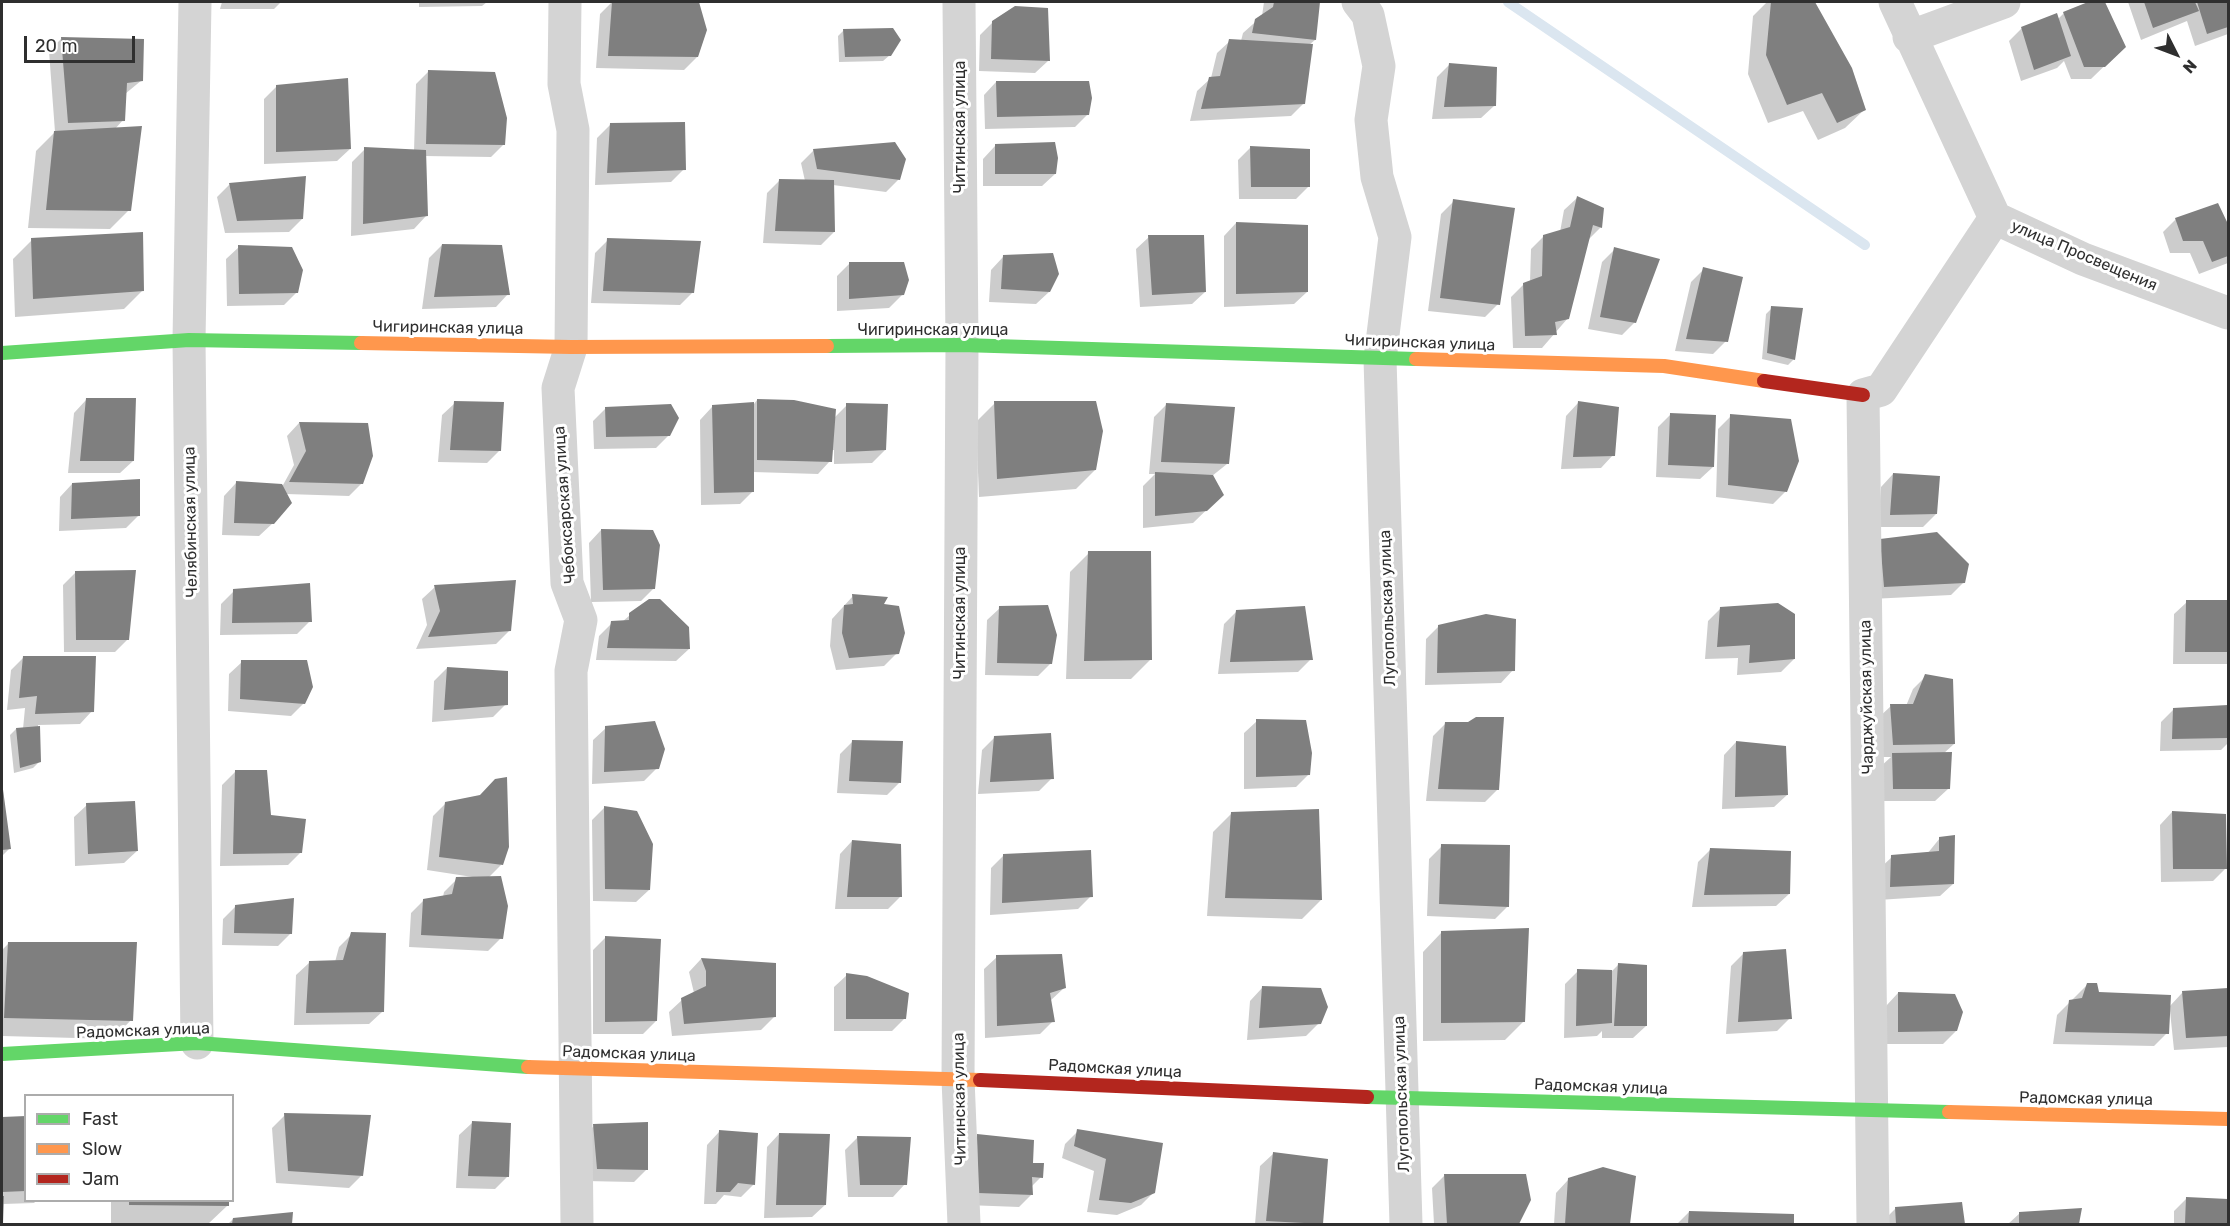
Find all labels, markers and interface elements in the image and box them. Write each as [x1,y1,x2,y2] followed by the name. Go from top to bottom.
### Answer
[27,24,138,62] scale bar
[2146,24,2206,84] north arrow
[35,35,77,57] text: 20 m
[2179,56,2201,77] text: N
[950,61,970,193] street label: Читинская улица
[2008,216,2160,296] street label: улица Просвещения
[372,317,524,339] street label: Чигиринская улица
[858,320,1008,340] street label: Чигиринская улица
[1344,331,1496,355] street label: Чигиринская улица
[550,425,580,585] street label: Чебоксарская улица
[180,446,202,598] street label: Челябинская улица
[1376,529,1400,687] street label: Лугопольская улица
[950,547,970,679] street label: Читинская улица
[1856,620,1878,774] street label: Чарджуйская улица
[1390,1015,1414,1173] street label: Лугопольская улица
[76,1019,210,1043] street label: Радомская улица
[949,1032,971,1166] street label: Читинская улица
[562,1042,696,1066] street label: Радомская улица
[1048,1056,1182,1082] street label: Радомская улица
[1534,1075,1668,1099] street label: Радомская улица
[2019,1088,2153,1110] street label: Радомская улица
[24,1094,234,1202] legend
[82,1108,118,1130] text: Fast
[82,1138,122,1160] text: Slow
[82,1168,119,1190] text: Jam

